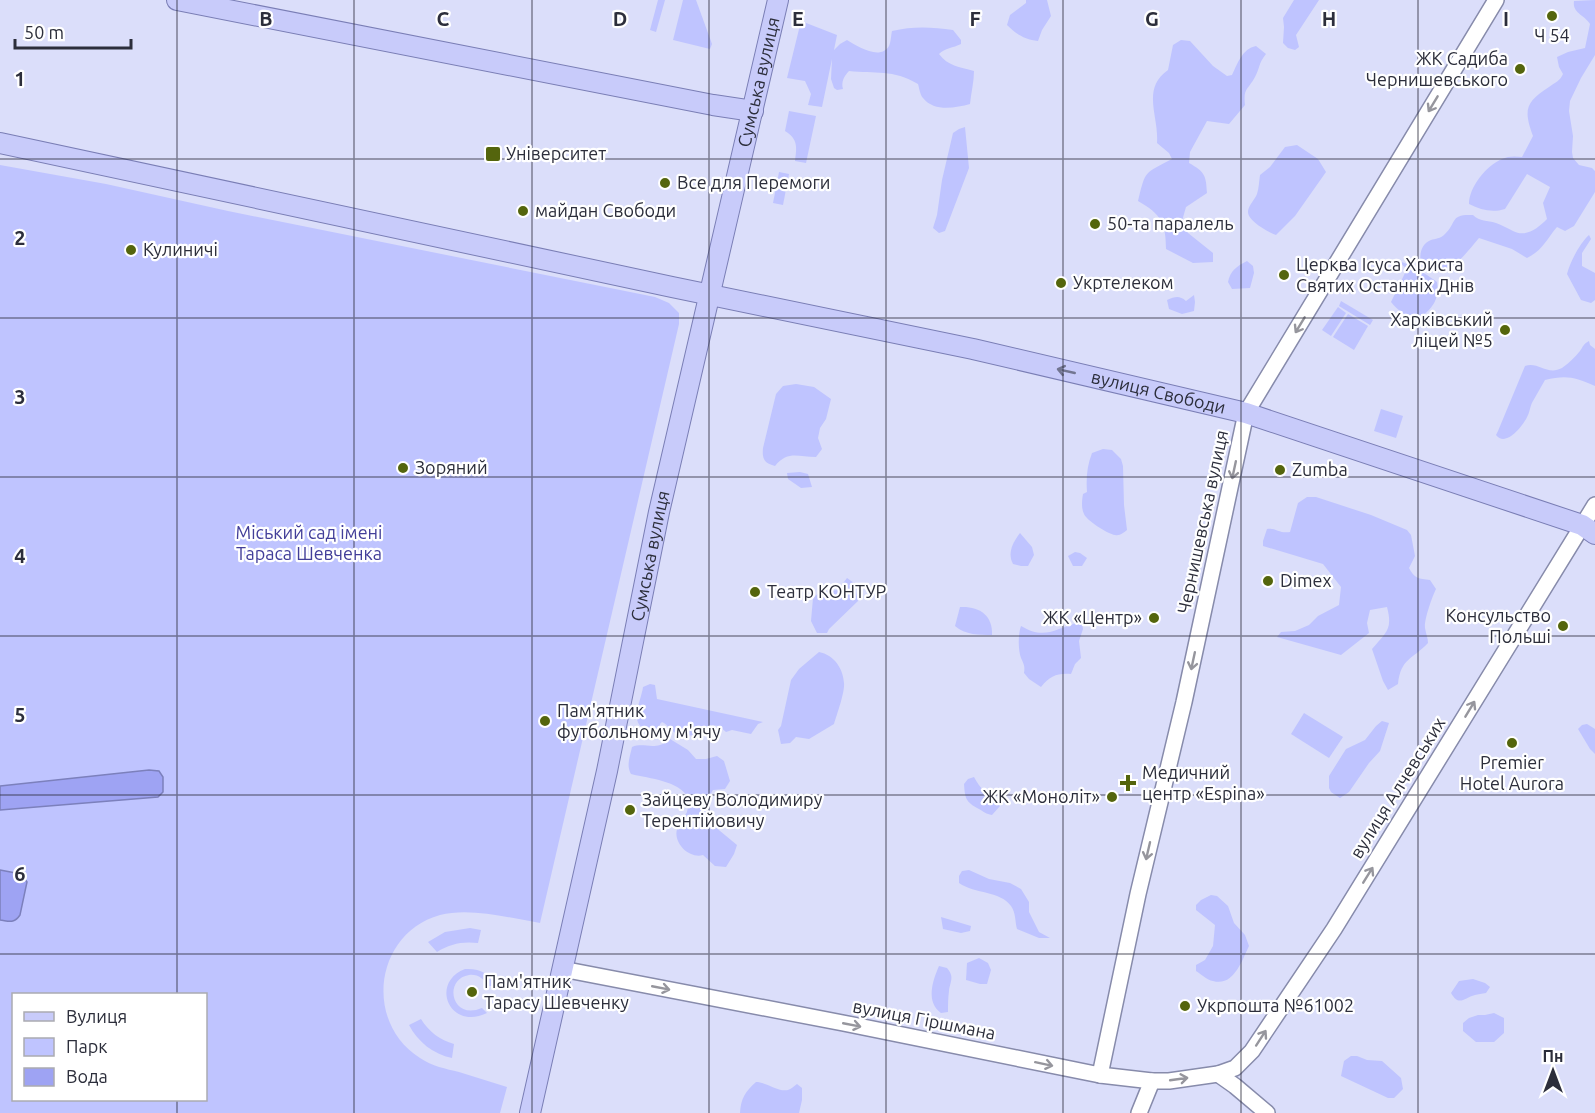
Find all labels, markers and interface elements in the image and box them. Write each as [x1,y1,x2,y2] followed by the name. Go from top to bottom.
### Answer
[259,7,273,30] text: B
[437,7,450,30] text: C
[613,7,627,30] text: D
[792,7,804,30] text: E
[969,7,981,30] text: F
[1145,7,1159,30] text: G
[1322,7,1336,30] text: H
[1503,7,1509,30] text: I
[1545,9,1559,23] marker: Ч 54
[15,12,130,50] scale bar
[733,15,783,149] street label: Сумська вулиця
[24,22,64,42] text: 50 m
[1534,25,1570,45] place label: Ч 54
[1366,48,1508,89] place label: ЖК Садиба Чернишевського
[1513,62,1527,76] marker: ЖК Садиба Чернишевського
[14,67,26,90] text: 1
[1427,95,1439,112] one-way arrow
[506,143,606,163] place label: Університет
[484,145,502,163] marker: Університет
[677,172,830,192] place label: Все для Перемоги
[658,176,672,190] marker: Все для Перемоги
[535,200,676,220] place label: майдан Свободи
[516,204,530,218] marker: майдан Свободи
[1107,213,1234,233] place label: 50-та паралель
[1088,217,1102,231] marker: 50-та паралель
[14,226,26,249] text: 2
[143,239,218,259] place label: Кулиничі
[124,243,138,257] marker: Кулиничі
[1296,254,1474,295] place label: Церква Ісуса Христа Святих Останніх Днів
[1277,268,1291,282] marker: Церква Ісуса Христа Святих Останніх Днів
[1073,272,1174,292] place label: Укртелеком
[1054,276,1068,290] marker: Укртелеком
[1390,309,1493,350] place label: Харківський ліцей №5
[1293,316,1305,333] one-way arrow
[1498,323,1512,337] marker: Харківський ліцей №5
[1057,364,1076,376] one-way arrow
[1089,366,1228,417] street label: вулиця Свободи
[14,385,26,408] text: 3
[1173,428,1231,615] street label: Чернишевська вулиця
[415,457,488,477] place label: Зоряний
[1292,459,1348,479] place label: Zumba
[1227,460,1239,479] one-way arrow
[396,461,410,475] marker: Зоряний
[1273,463,1287,477] marker: Zumba
[626,488,673,623] street label: Сумська вулиця
[236,522,383,563] park label: Міський сад імені Тараса Шевченка
[14,544,26,567] text: 4
[1280,570,1332,590] place label: Dimex
[1261,574,1275,588] marker: Dimex
[767,581,887,601] place label: Театр КОНТУР
[748,585,762,599] marker: Театр КОНТУР
[1445,605,1551,646] place label: Консульство Польші
[1043,607,1142,627] place label: ЖК «Центр»
[1147,611,1161,625] marker: ЖК «Центр»
[1556,619,1570,633] marker: Консульство Польші
[1187,651,1198,670] one-way arrow
[557,700,721,741] place label: Пам'ятник футбольному м'ячу
[1464,701,1476,718] one-way arrow
[14,703,26,726] text: 5
[1346,713,1449,862] street label: вулиця Алчевських
[538,714,552,728] marker: Пам'ятник футбольному м'ячу
[1505,736,1519,750] marker: Premier Hotel Aurora
[1460,752,1564,793] place label: Premier Hotel Aurora
[1142,762,1265,803] place label: Медичний центр «Espina»
[1119,774,1137,792] marker: Медичний центр «Espina»
[982,786,1100,806] place label: ЖК «Моноліт»
[642,789,823,830] place label: Зайцеву Володимиру Терентійовичу
[1105,790,1119,804] marker: ЖК «Моноліт»
[623,803,637,817] marker: Зайцеву Володимиру Терентійовичу
[1142,841,1154,860] one-way arrow
[14,862,26,885] text: 6
[1362,867,1374,884] one-way arrow
[484,971,629,1012] place label: Пам'ятник Тарасу Шевченку
[651,983,670,995] one-way arrow
[465,985,479,999] marker: Пам'ятник Тарасу Шевченку
[12,993,207,1101] legend
[851,995,997,1043] street label: вулиця Гіршмана
[1197,995,1354,1015] place label: Укрпошта №61002
[1178,999,1192,1013] marker: Укрпошта №61002
[66,1006,127,1026] text: Вулиця
[842,1020,862,1031] one-way arrow
[1254,1029,1267,1046] one-way arrow
[66,1036,107,1056] text: Парк
[1523,1041,1583,1101] north arrow
[1543,1047,1563,1065] text: Пн
[1033,1059,1053,1070] one-way arrow
[66,1066,108,1086] text: Вода
[1169,1074,1188,1085] one-way arrow

